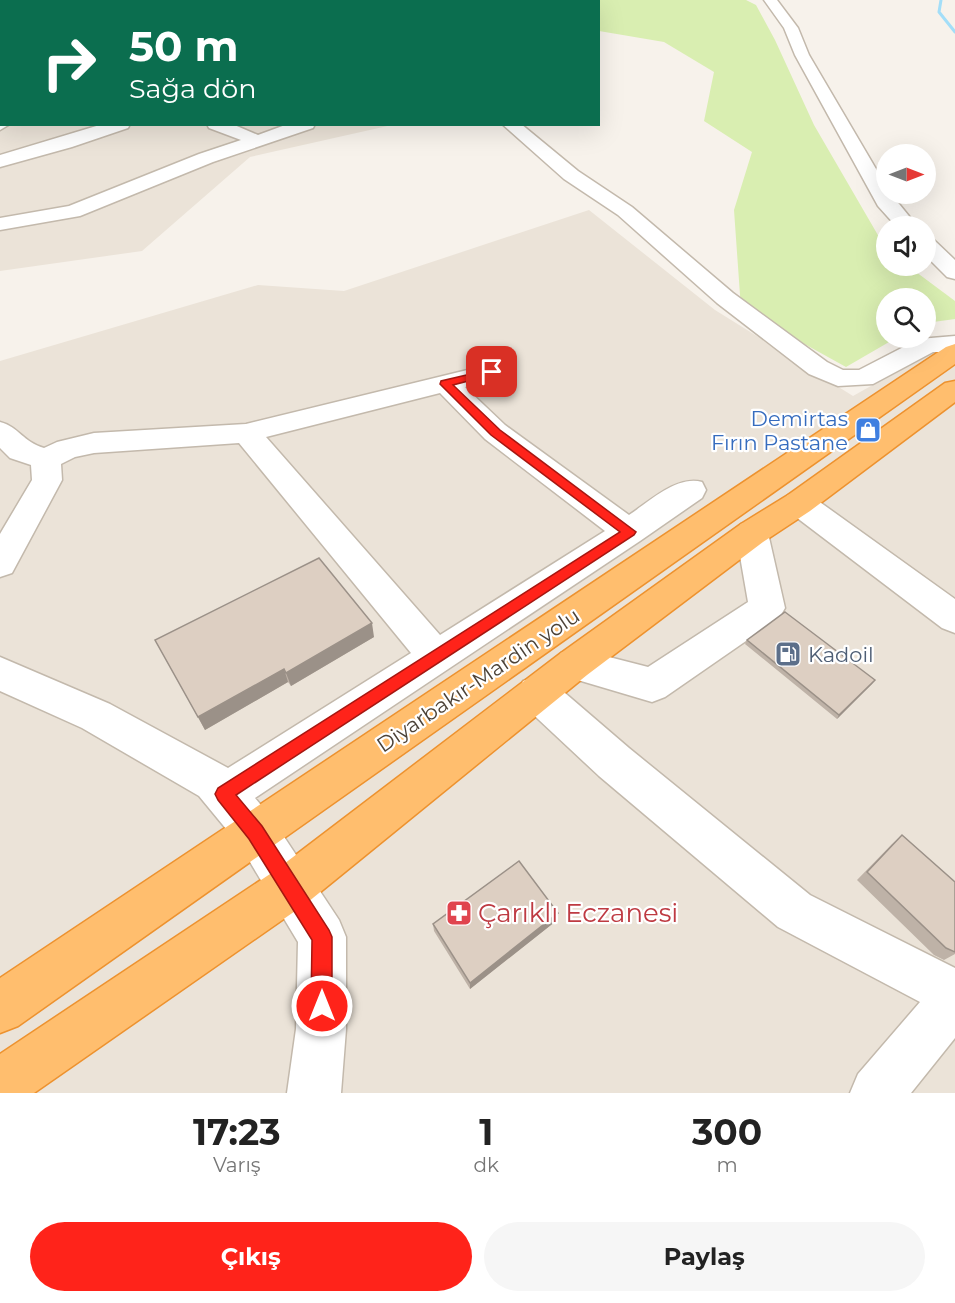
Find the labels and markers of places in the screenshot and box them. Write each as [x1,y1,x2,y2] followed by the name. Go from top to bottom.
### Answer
[466,346,517,397] pin
[711,406,848,455] place label: Demirtas Fırın Pastane
[853,415,883,445] shop icon: Demirtas Fırın Pastane
[773,639,803,669] fuel station icon: Kadoil
[808,642,874,667] place label: Kadoil
[478,897,678,929] place label: Çarıklı Eczanesi
[444,898,474,928] pharmacy icon: Çarıklı Eczanesi

